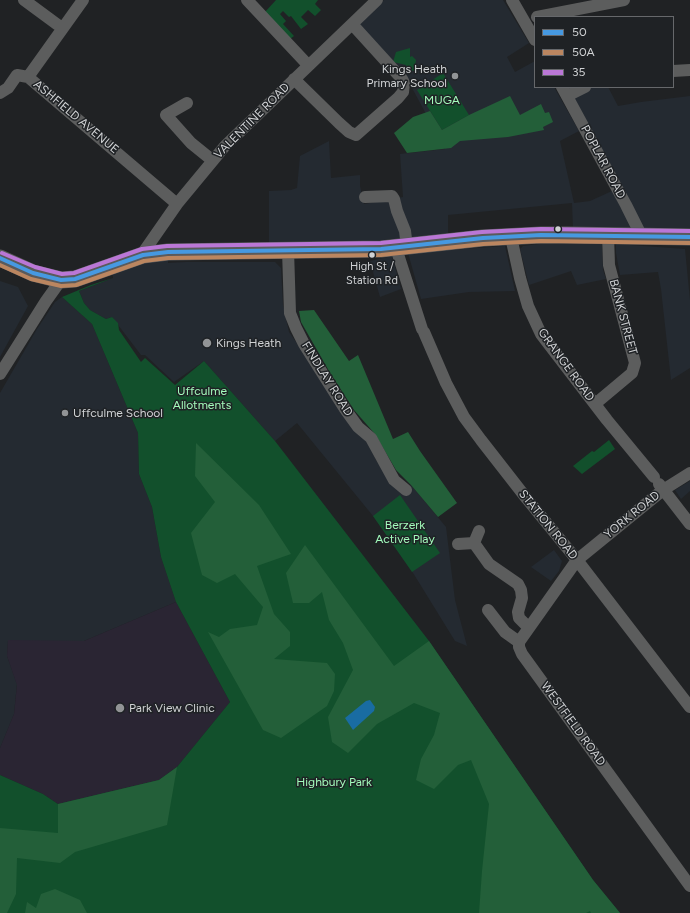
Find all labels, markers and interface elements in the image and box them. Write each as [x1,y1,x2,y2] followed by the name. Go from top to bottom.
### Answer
[534,16,674,88] legend
[572,25,587,39] text: 50
[572,45,595,59] text: 50A
[366,62,447,90] place label: Kings Heath Primary School
[572,65,585,79] text: 35
[450,71,460,81] marker: Kings Heath Primary School
[30,77,122,157] street label: ASHFIELD AVENUE
[211,80,293,162] street label: VALENTINE ROAD
[424,93,460,107] park label: MUGA
[578,123,628,201] street label: POPLAR ROAD
[553,224,563,234] unlabelled marker
[367,250,377,260] marker: High St / Station Rd
[346,260,398,286] place label: High St / Station Rd
[606,278,640,356] street label: BANK STREET
[535,326,597,404] street label: GRANGE ROAD
[216,336,281,350] place label: Kings Heath
[201,337,213,349] marker: Kings Heath
[298,339,356,419] street label: FINDLAY ROAD
[173,384,231,412] park label: Uffculme Allotments
[73,406,163,420] place label: Uffculme School
[60,408,70,418] marker: Uffculme School
[515,487,581,563] street label: STATION ROAD
[601,488,663,542] street label: YORK ROAD
[375,518,435,546] park label: Berzerk Active Play
[538,679,608,769] street label: WESTFIELD ROAD
[129,701,215,715] place label: Park View Clinic
[114,702,126,714] marker: Park View Clinic
[296,775,372,789] park label: Highbury Park

